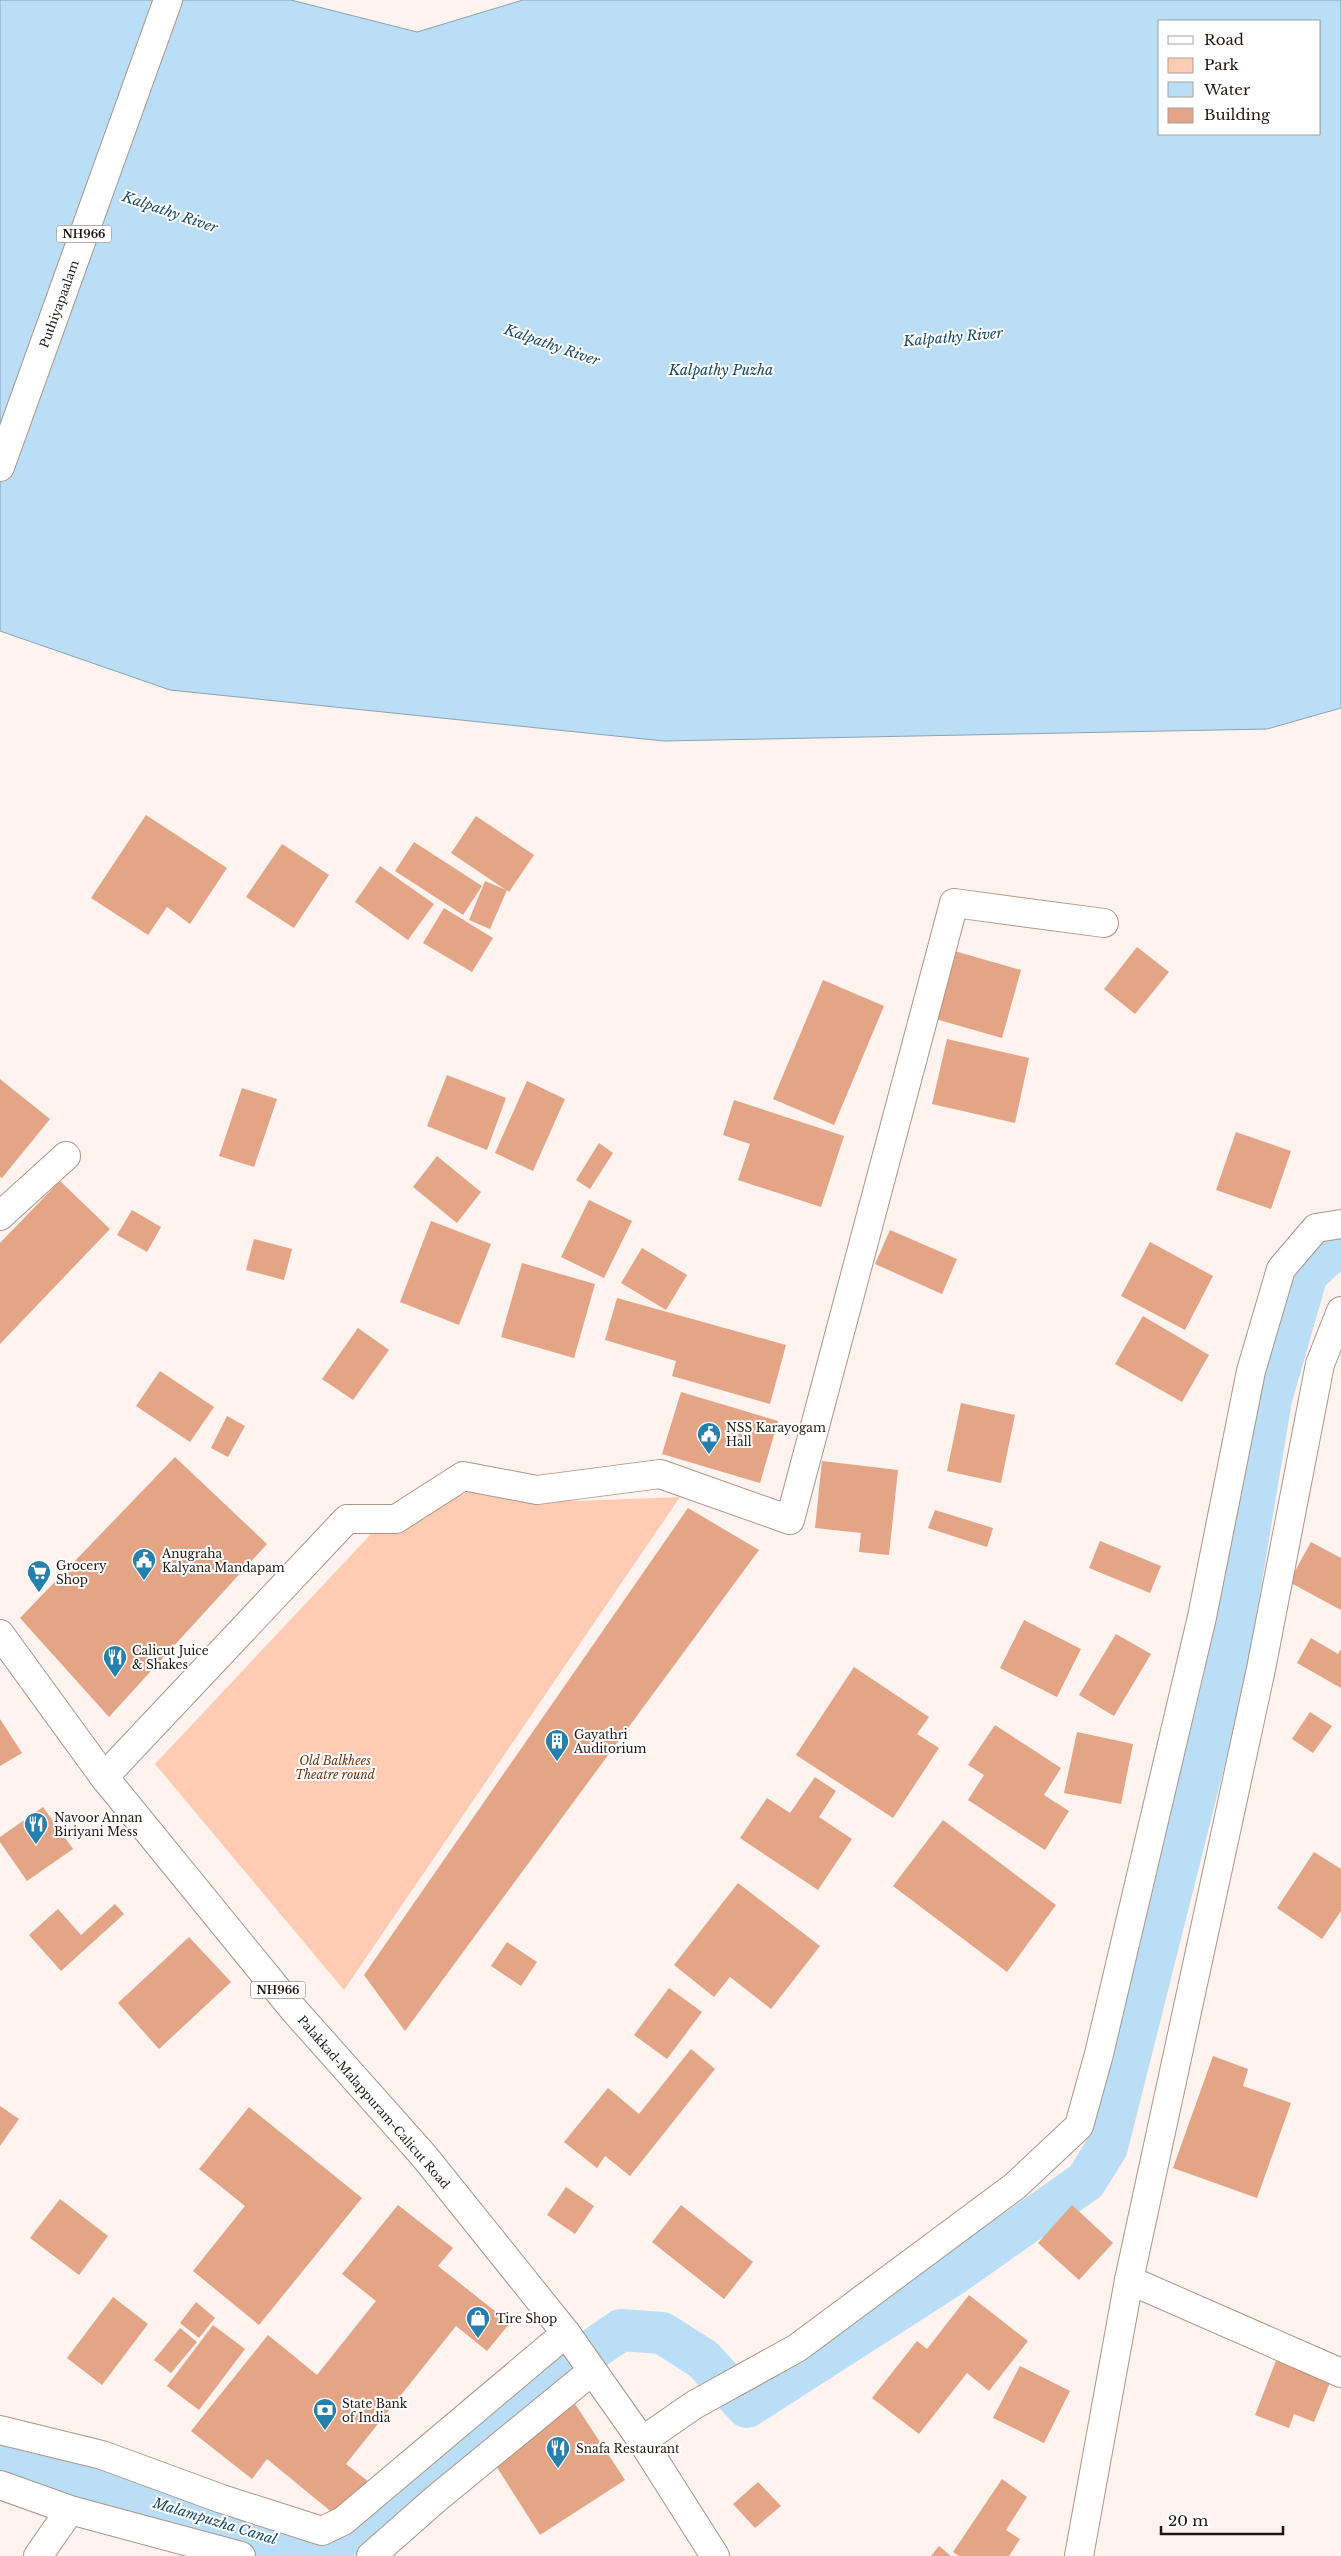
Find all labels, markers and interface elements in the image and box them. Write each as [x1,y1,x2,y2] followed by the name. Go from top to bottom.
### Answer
[1158,20,1321,135] legend
[1204,30,1244,49] text: Road
[1204,55,1240,74] text: Park
[1203,80,1251,99] text: Water
[1204,105,1271,124] text: Building
[119,187,221,237] water label: Kalpathy River
[56,225,112,242] road number: NH966
[36,258,82,350] street label: Puthiyapaalam
[501,320,603,370] water label: Kalpathy River
[902,324,1004,350] water label: Kalpathy River
[668,361,773,379] water label: Kalpathy Puzha
[726,1420,826,1449] place label: NSS Karayogam Hall
[696,1421,722,1455] public building icon: NSS Karayogam Hall
[161,1546,285,1575] place label: Anugraha Kalyana Mandapam
[131,1547,157,1581] public building icon: Anugraha Kalyana Mandapam
[56,1558,107,1587] place label: Grocery Shop
[26,1559,52,1593] supermarket icon: Grocery Shop
[132,1643,209,1672] place label: Calicut Juice & Shakes
[102,1644,128,1678] restaurant icon: Calicut Juice & Shakes
[573,1727,647,1756] place label: Gayathri Auditorium
[544,1728,570,1762] building icon: Gayathri Auditorium
[295,1753,376,1782] park label: Old Balkhees Theatre round
[54,1810,143,1839] place label: Navoor Annan Biriyani Mess
[23,1811,49,1845] restaurant icon: Navoor Annan Biriyani Mess
[250,1982,306,1998] road number: NH966
[295,2012,453,2192] street label: Palakkad-Malappuram-Calicut Road
[465,2305,491,2339] shop icon: Tire Shop
[496,2311,557,2326] place label: Tire Shop
[342,2396,408,2425] place label: State Bank of India
[312,2397,338,2431] bank icon: State Bank of India
[545,2435,571,2469] restaurant icon: Snafa Restaurant
[576,2441,680,2456] place label: Snafa Restaurant
[150,2493,280,2549] water label: Malampuzha Canal
[1161,2504,1284,2536] scale bar
[1168,2511,1208,2530] text: 20 m

